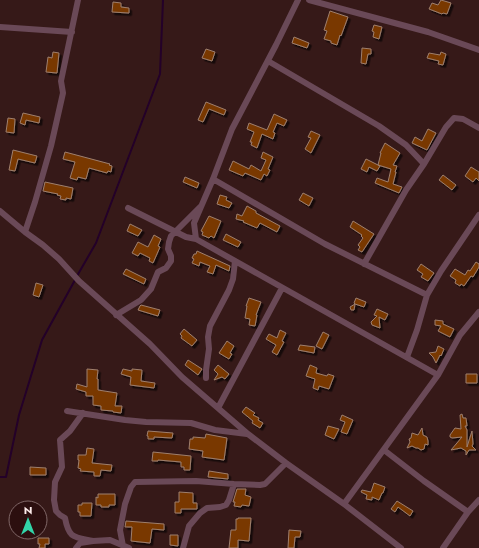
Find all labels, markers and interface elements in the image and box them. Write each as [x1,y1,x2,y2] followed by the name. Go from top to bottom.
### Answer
[8,500,48,540] north arrow
[24,502,32,518] text: N

